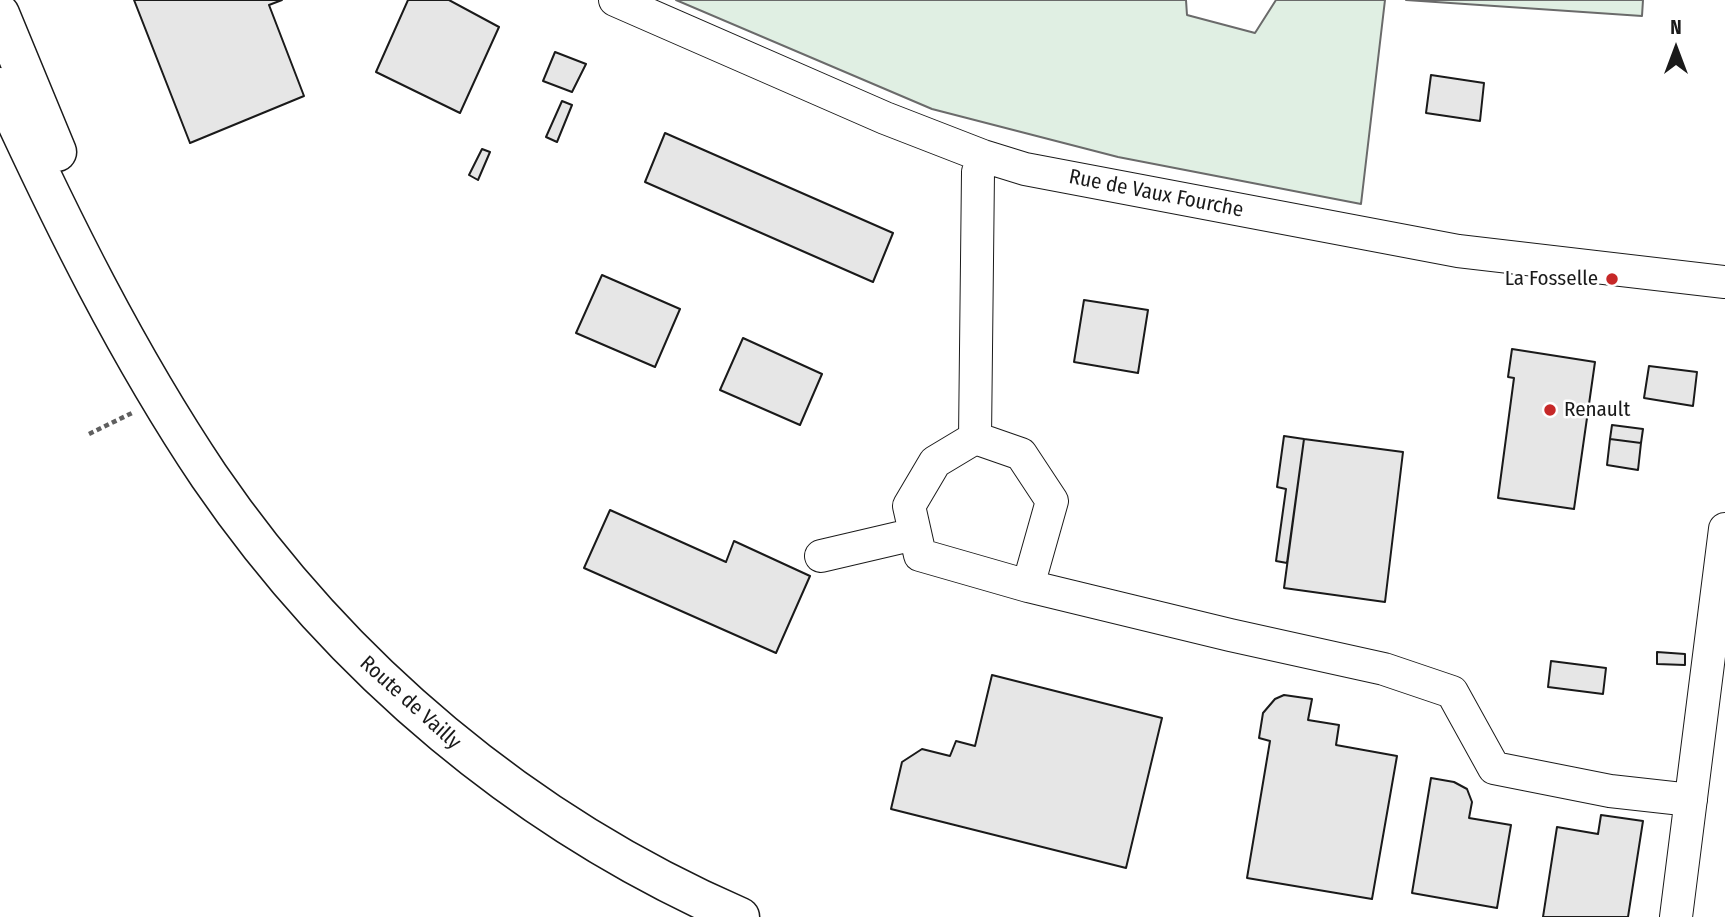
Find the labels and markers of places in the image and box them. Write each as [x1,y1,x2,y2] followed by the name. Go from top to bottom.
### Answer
[1505,266,1598,292] place label: La Fosselle
[1604,271,1620,287] marker: La Fosselle
[1564,397,1630,423] place label: Renault
[1542,402,1558,418] marker: Renault

